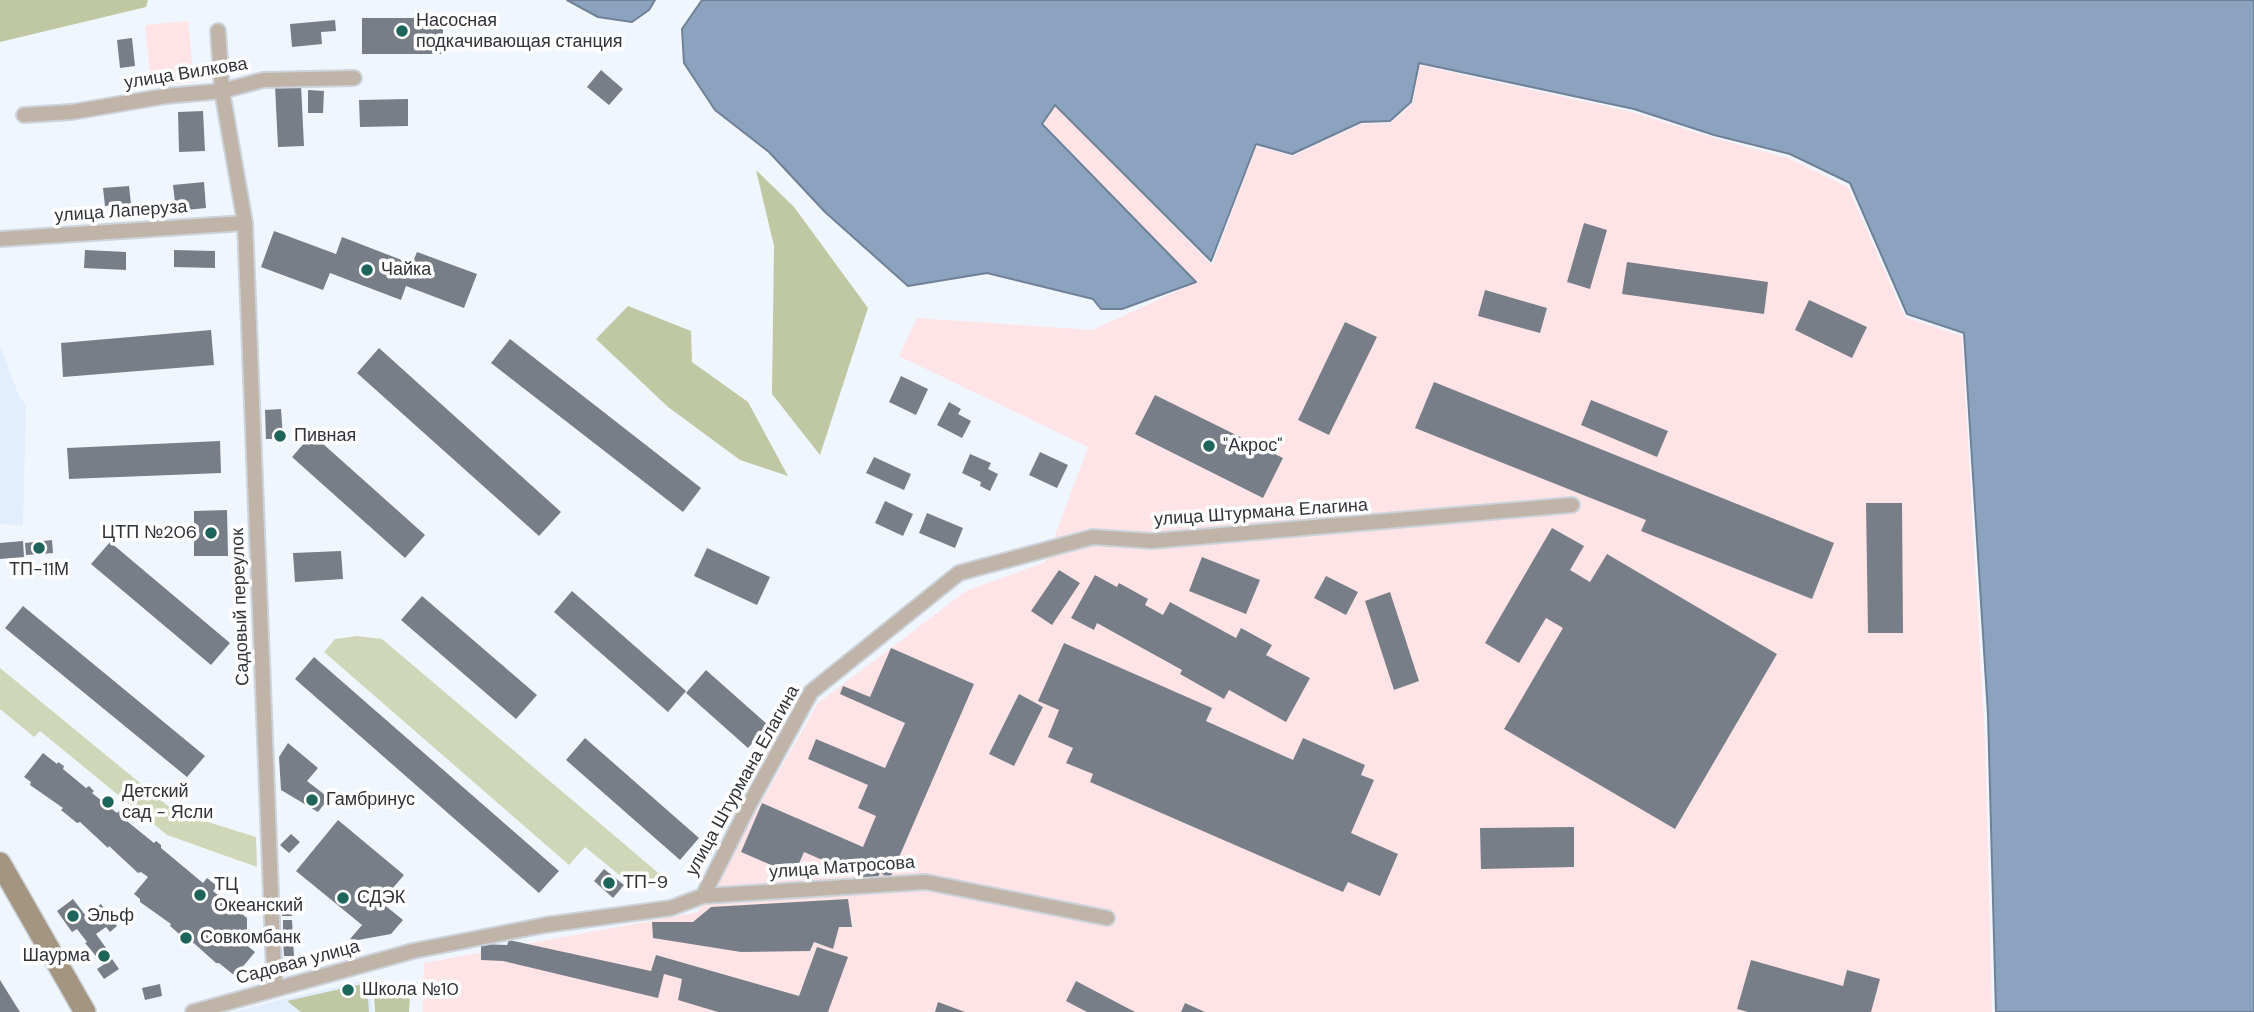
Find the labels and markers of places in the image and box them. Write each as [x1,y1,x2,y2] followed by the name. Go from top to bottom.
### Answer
[416,10,623,52] place label: Насосная подкачивающая станция
[394,23,410,39] marker: Насосная подкачивающая станция
[381,259,431,281] place label: Чайка
[359,262,375,278] marker: Чайка
[294,425,356,447] place label: Пивная
[272,428,288,444] marker: Пивная
[1223,435,1282,457] place label: "Акрос"
[1201,438,1217,454] marker: "Акрос"
[102,522,197,544] place label: ЦТП №206
[203,525,219,541] marker: ЦТП №206
[31,540,47,556] marker: ТП-11М
[9,559,69,581] place label: ТП-11М
[122,781,213,824] place label: Детский сад - Ясли
[326,789,415,811] place label: Гамбринус
[304,792,320,808] marker: Гамбринус
[100,794,116,810] marker: Детский сад - Ясли
[623,872,668,894] place label: ТП-9
[214,874,303,917] place label: ТЦ Океанский
[601,875,617,891] marker: ТП-9
[192,887,208,903] marker: ТЦ Океанский
[357,887,405,909] place label: СДЭК
[335,890,351,906] marker: СДЭК
[87,905,134,927] place label: Эльф
[65,908,81,924] marker: Эльф
[200,927,301,949] place label: Совкомбанк
[178,930,194,946] marker: Совкомбанк
[22,945,90,967] place label: Шаурма
[96,948,112,964] marker: Шаурма
[362,979,459,1001] place label: Школа №10
[340,982,356,998] marker: Школа №10

